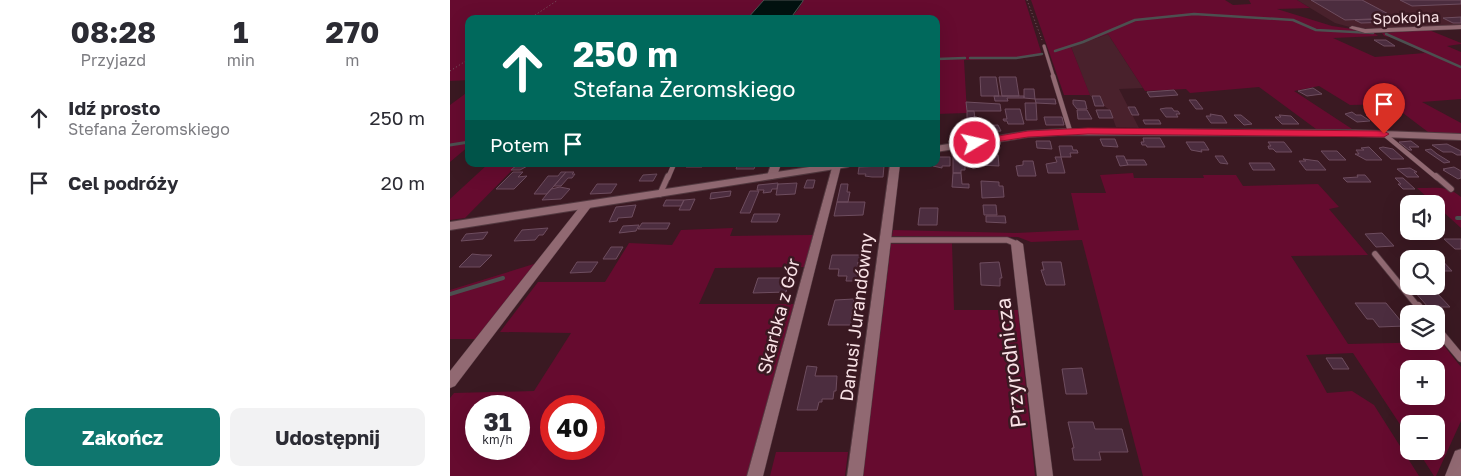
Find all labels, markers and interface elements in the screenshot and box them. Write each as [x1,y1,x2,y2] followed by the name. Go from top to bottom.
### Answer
[1372,7,1440,27] street label: Spokojna
[70,14,156,50] text: 08:28
[233,14,249,50] text: 1
[325,14,380,50] text: 270
[573,33,678,75] text: 250 m
[490,35,555,100] icon: ahead
[81,50,146,70] text: Przyjazd
[227,50,255,70] text: min
[345,50,360,70] text: m
[573,75,796,102] text: Stefana Żeromskiego
[1363,83,1405,134] pin
[1370,90,1398,118] icon: arrive
[68,96,160,119] text: Idź prosto
[25,104,53,132] icon: ahead
[370,106,425,129] text: 250 m
[948,116,1000,168] position arrow
[68,119,230,139] text: Stefana Żeromskiego
[559,130,587,158] icon: arrive
[490,133,549,156] text: Potem
[25,169,53,197] icon: arrive
[68,171,178,194] text: Cel podróży
[381,171,425,194] text: 20 m
[1400,195,1445,460] map controls
[1400,195,1445,240] button: sound
[835,231,877,403] street label: Danusi Jurandówny
[1400,250,1445,295] button: search
[752,256,804,376] street label: Skarbka z Gór
[989,296,1031,430] street label: Przyrodnicza
[1400,305,1445,350] button: layers
[1400,360,1445,405] button: +
[540,395,605,460] speed limit sign: 40
[483,406,512,437] text: 31
[25,408,220,466] button: Zakończ
[230,408,425,466] button: Udostępnij
[1400,415,1445,460] button: −
[482,432,513,447] text: km/h

